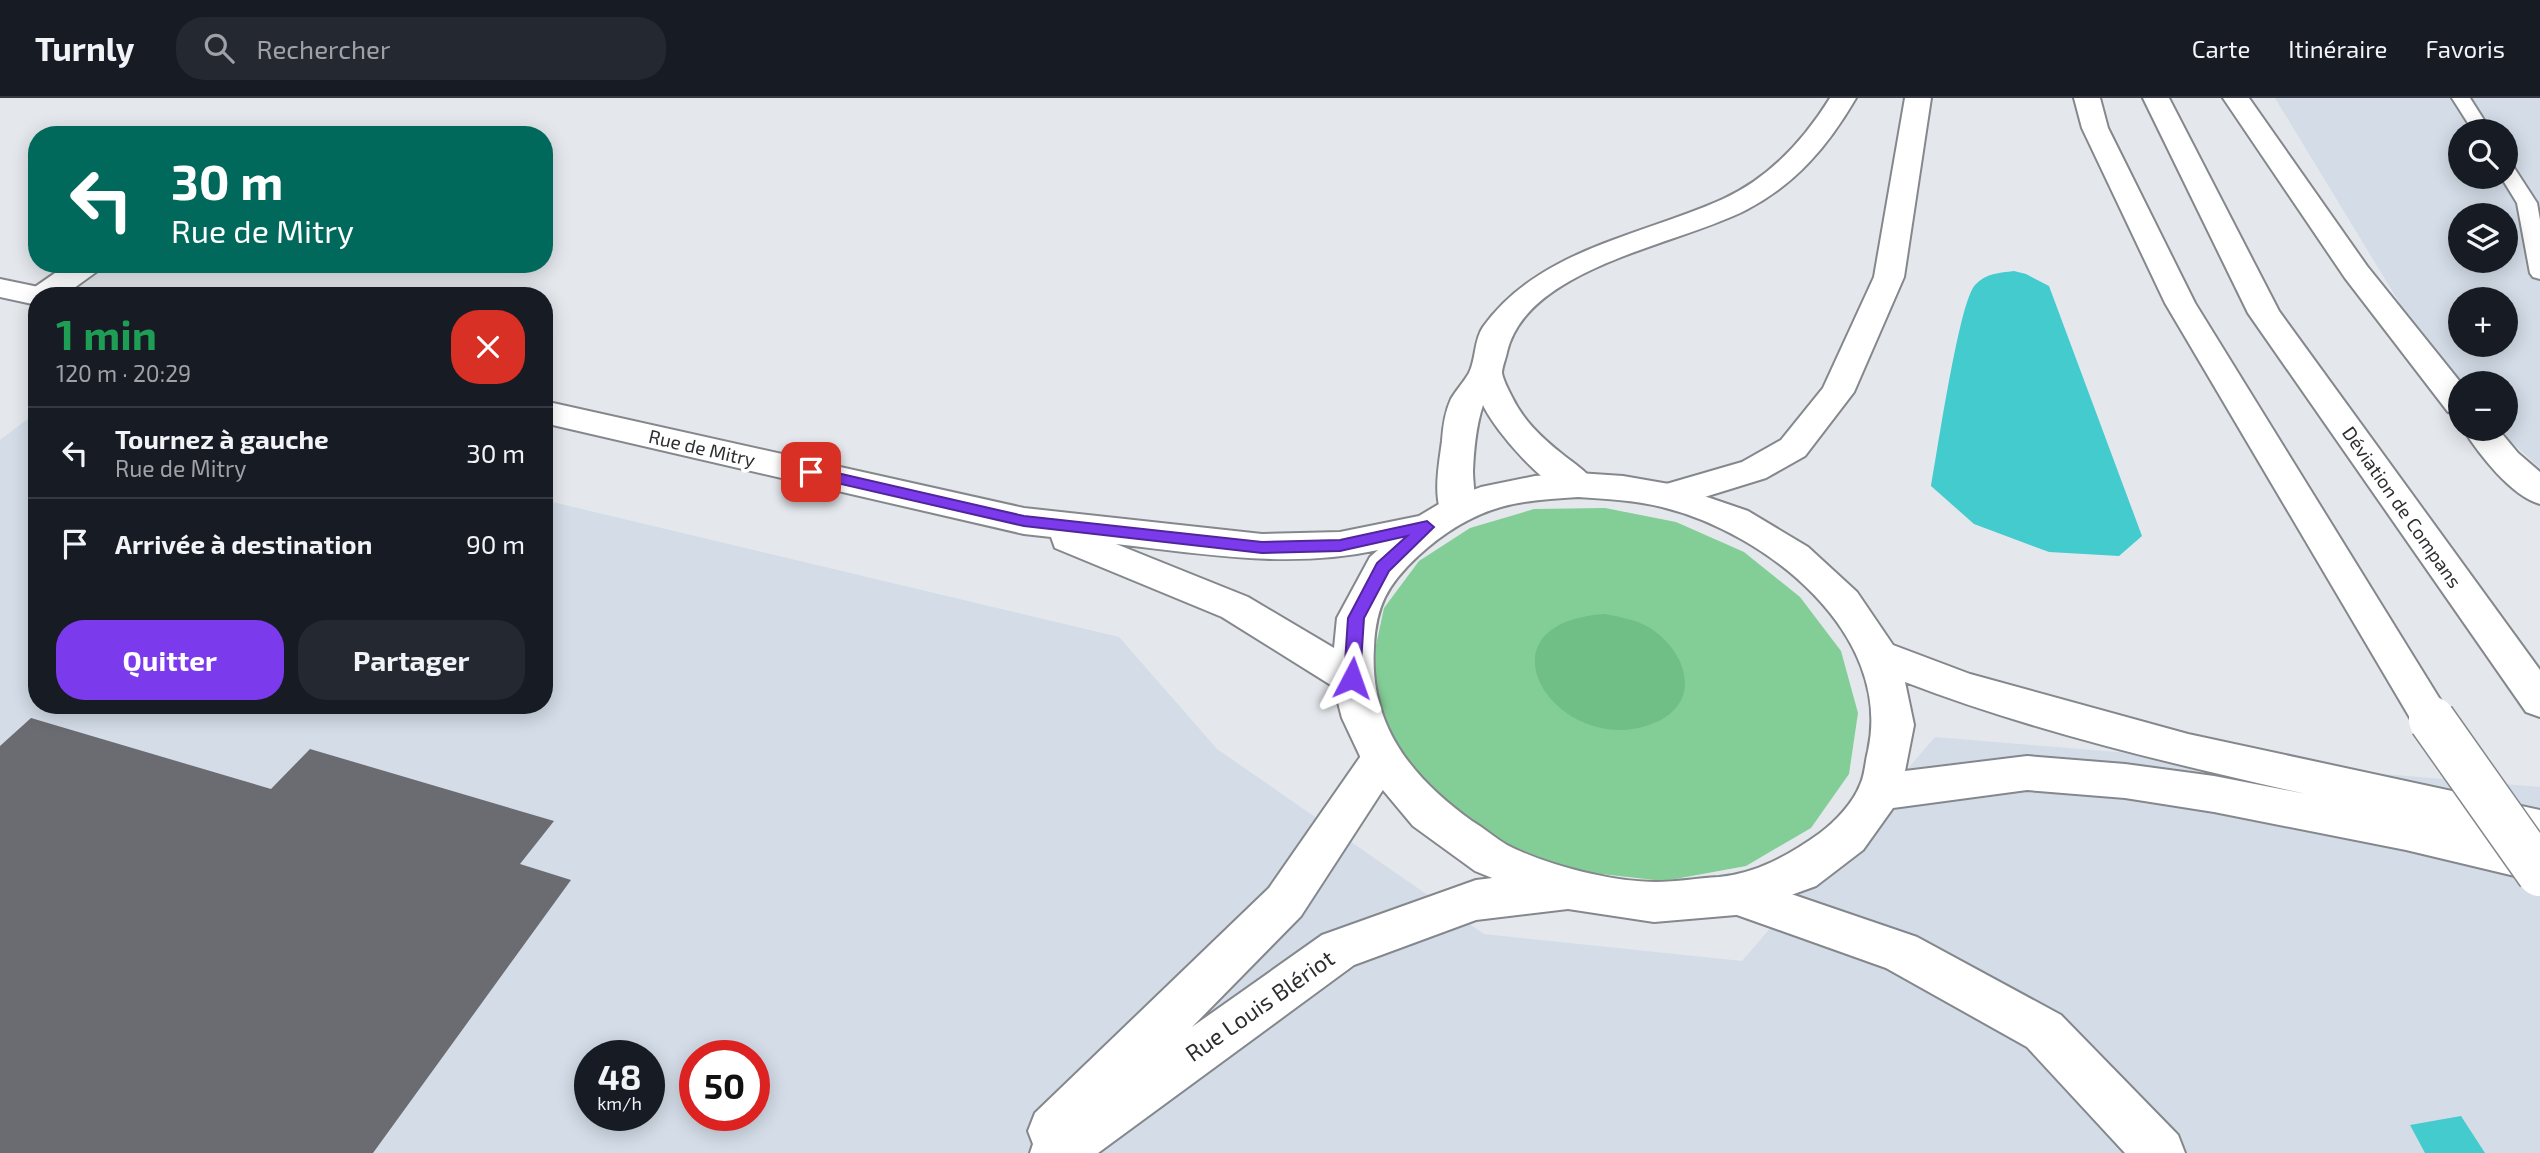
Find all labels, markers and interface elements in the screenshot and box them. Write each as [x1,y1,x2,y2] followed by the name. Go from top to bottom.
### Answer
[176,17,666,80] search box
[35,28,134,68] text: Turnly
[200,29,238,67] icon: search
[256,33,390,64] text: Rechercher
[2192,34,2250,63] text: Carte
[2288,34,2387,63] text: Itinéraire
[2425,34,2505,63] text: Favoris
[2448,119,2518,441] map controls
[2448,119,2518,189] button: search
[171,151,283,210] text: 30 m
[56,154,147,245] icon: left
[2448,203,2518,273] button: layers
[171,211,354,249] text: Rue de Mitry
[2448,287,2518,357] button: +
[56,308,157,358] text: 1 min
[451,310,525,384] button: close
[56,359,191,387] text: 120 m · 20:29
[2448,371,2518,441] button: −
[2338,422,2467,592] street label: Déviation de Compans
[115,423,329,454] text: Tournez à gauche
[647,424,758,471] street label: Rue de Mitry
[56,434,94,472] icon: left
[466,437,525,468] text: 30 m
[781,442,841,502] pin
[792,453,830,491] icon: arrive
[115,454,247,482] text: Rue de Mitry
[56,525,94,563] icon: arrive
[115,528,372,559] text: Arrivée à destination
[466,528,525,559] text: 90 m
[56,620,284,700] button: Quitter
[298,620,525,700] button: Partager
[1315,641,1389,715] position arrow
[1180,943,1340,1067] street label: Rue Louis Blériot
[679,1040,770,1131] speed limit sign: 50
[597,1055,642,1097] text: 48
[597,1092,642,1114] text: km/h

